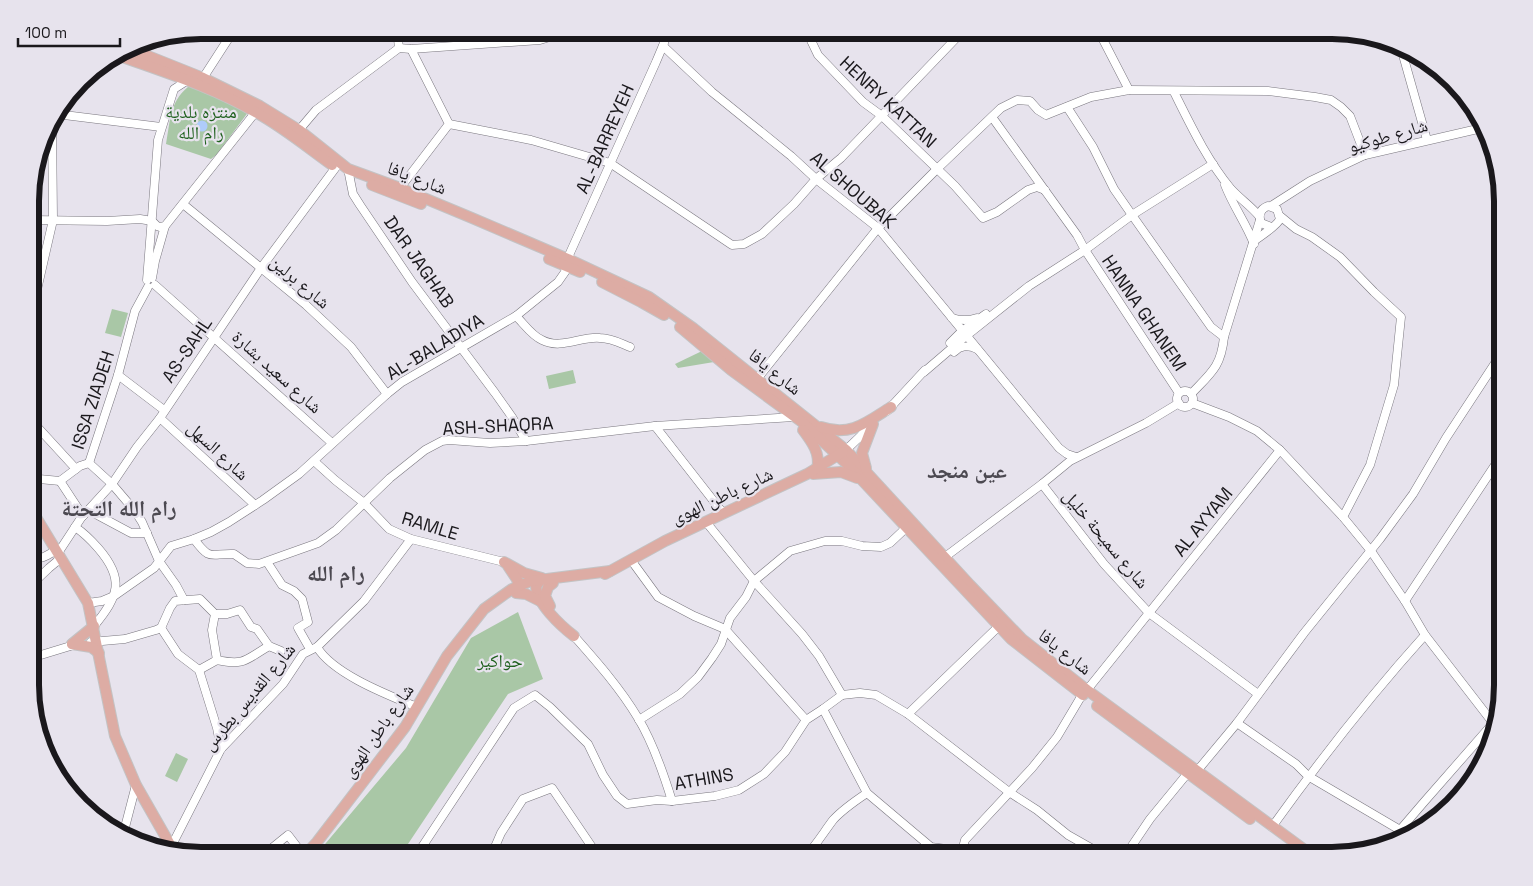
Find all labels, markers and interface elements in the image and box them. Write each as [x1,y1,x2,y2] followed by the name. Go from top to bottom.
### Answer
[18,15,120,47] scale bar
[25,23,67,42] text: 100 m
[835,51,942,152] street label: HENRY KATTAN
[570,80,639,197] street label: AL-BARREYEH
[165,100,237,145] park label: منتزه بلدية رام الله
[1346,113,1430,158] street label: شارع طوكيو
[806,146,901,233] street label: AL SHOUBAK
[384,156,450,199] street label: شارع يافا
[379,211,460,312] street label: DAR JAGHAB
[265,250,335,314] street label: شارع برلين
[1097,250,1192,375] street label: HANNA GHANEM
[382,308,488,385] street label: AL-BALADIYA
[156,312,217,387] street label: AS-SAHL
[227,325,327,418] street label: شارع سعيد بشارة
[744,343,807,400] street label: شارع يافا
[66,348,119,452] street label: ISSA ZIADEH
[442,411,554,440] street label: ASH-SHAQRA
[183,416,254,485] street label: شارع السهل
[927,456,1007,484] district label: عين منجد
[667,462,776,529] street label: شارع باطن الهوى
[1168,482,1238,561] street label: AL AYYAM
[1058,484,1155,593] street label: شارع سميحة خليل
[62,494,177,524] district label: رام الله التحتة
[399,506,461,545] street label: RAMLE
[307,559,365,589] district label: رام الله
[1034,624,1097,680] street label: شارع يافا
[197,638,300,755] street label: شارع القديس بطرس
[476,649,523,672] park label: حواكير
[337,679,419,782] street label: شارع باطن الهوى
[672,762,735,795] street label: ATHINS

